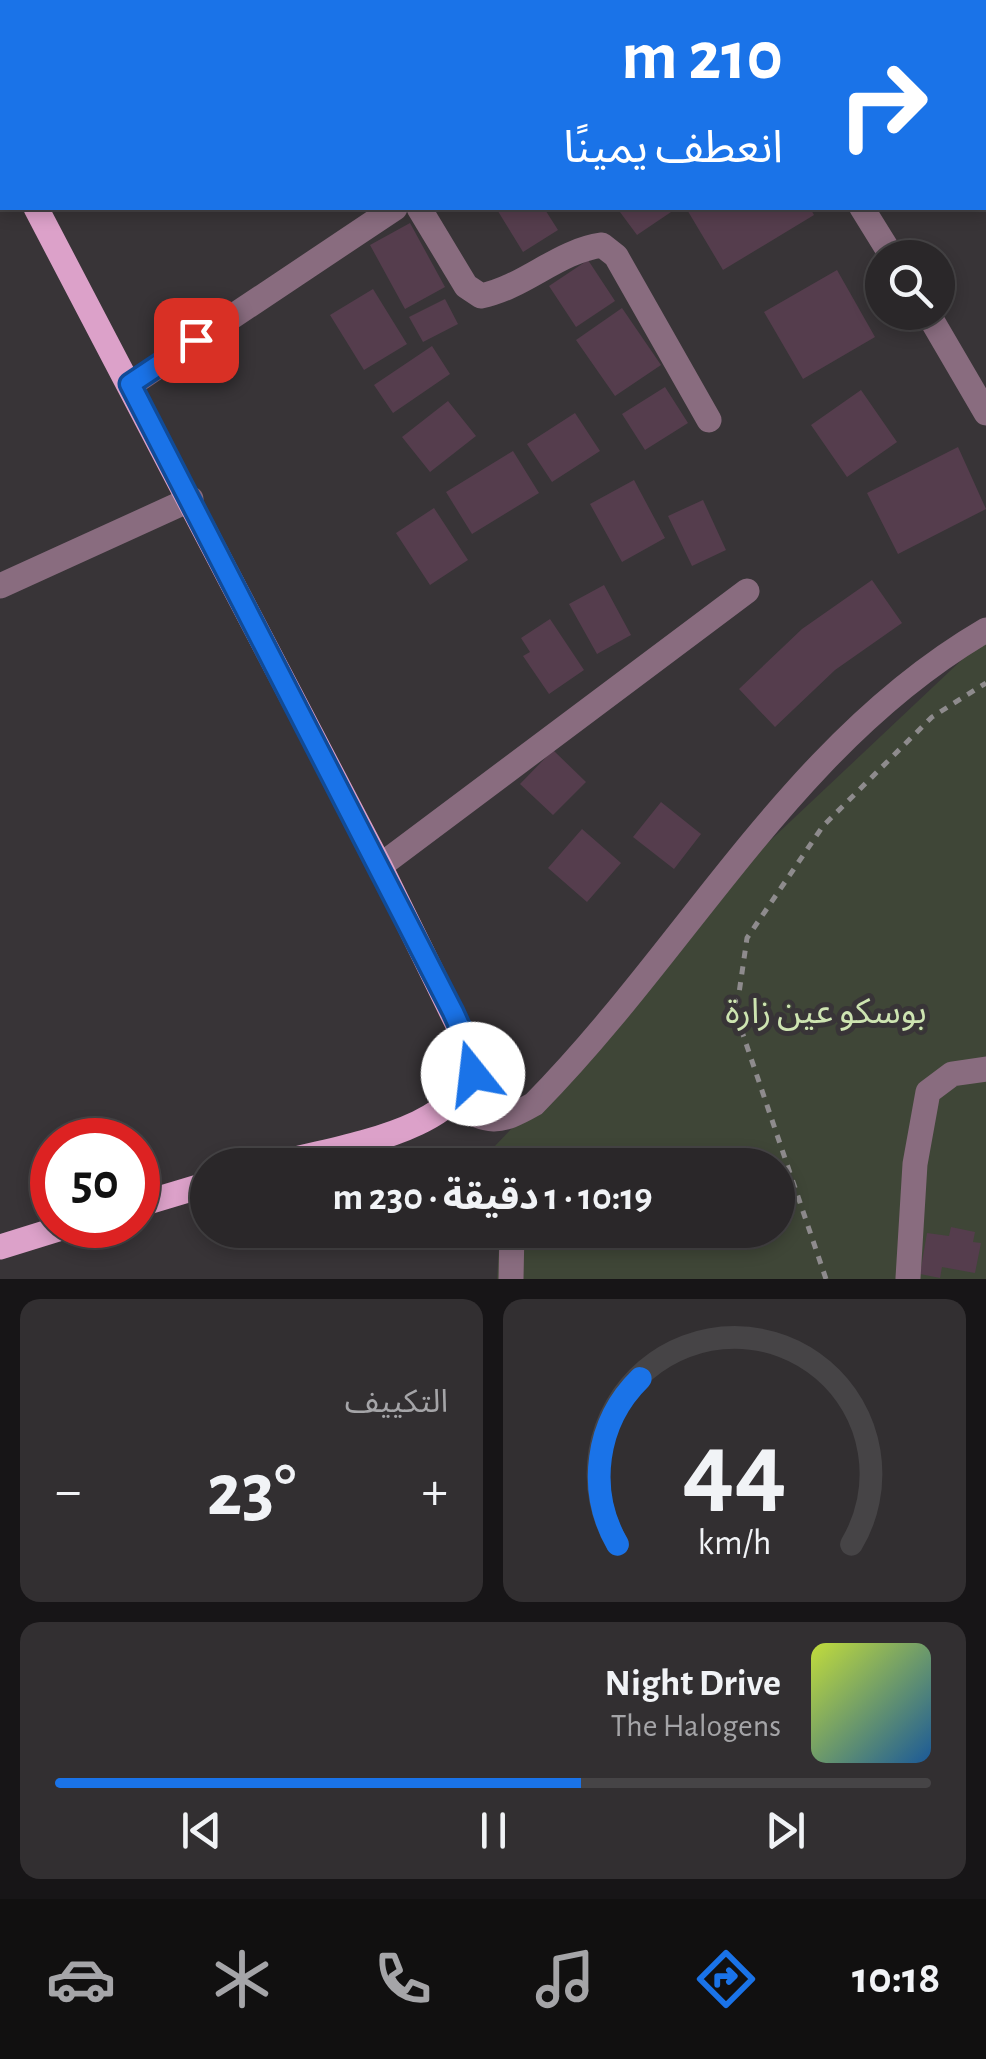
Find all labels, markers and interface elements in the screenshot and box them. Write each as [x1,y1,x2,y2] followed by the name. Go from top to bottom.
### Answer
[621,22,783,92] text: 210 m
[818,40,948,170] icon: right
[563,126,783,171] text: انعطف يمينًا
[865,240,955,330] map controls
[865,240,955,330] button: search
[154,298,239,383] pin
[169,313,224,368] icon: arrive
[725,995,927,1032] park label: بوسكو عين زارة
[421,1022,525,1126] position arrow
[30,1118,160,1248] speed limit sign: 50
[332,1179,653,1217] text: 10:19 · 1 دقيقة · 230 m
[345,1386,448,1418] text: التكييف
[682,1419,787,1523] text: 44
[207,1454,296,1529] text: 23°
[55,1464,81,1519] text: −
[422,1464,448,1519] text: +
[698,1525,771,1561] text: km/h
[605,1665,781,1703] text: Night Drive
[611,1710,781,1742] text: The Halogens
[174,1803,229,1858] icon: previous
[466,1803,521,1858] icon: pause
[758,1803,813,1858] icon: next
[46,1944,116,2014] icon: car
[207,1944,277,2014] icon: climate
[368,1944,438,2014] icon: phone
[530,1944,600,2014] icon: music
[691,1944,761,2014] icon: directions
[852,1956,940,2001] text: 10:18

